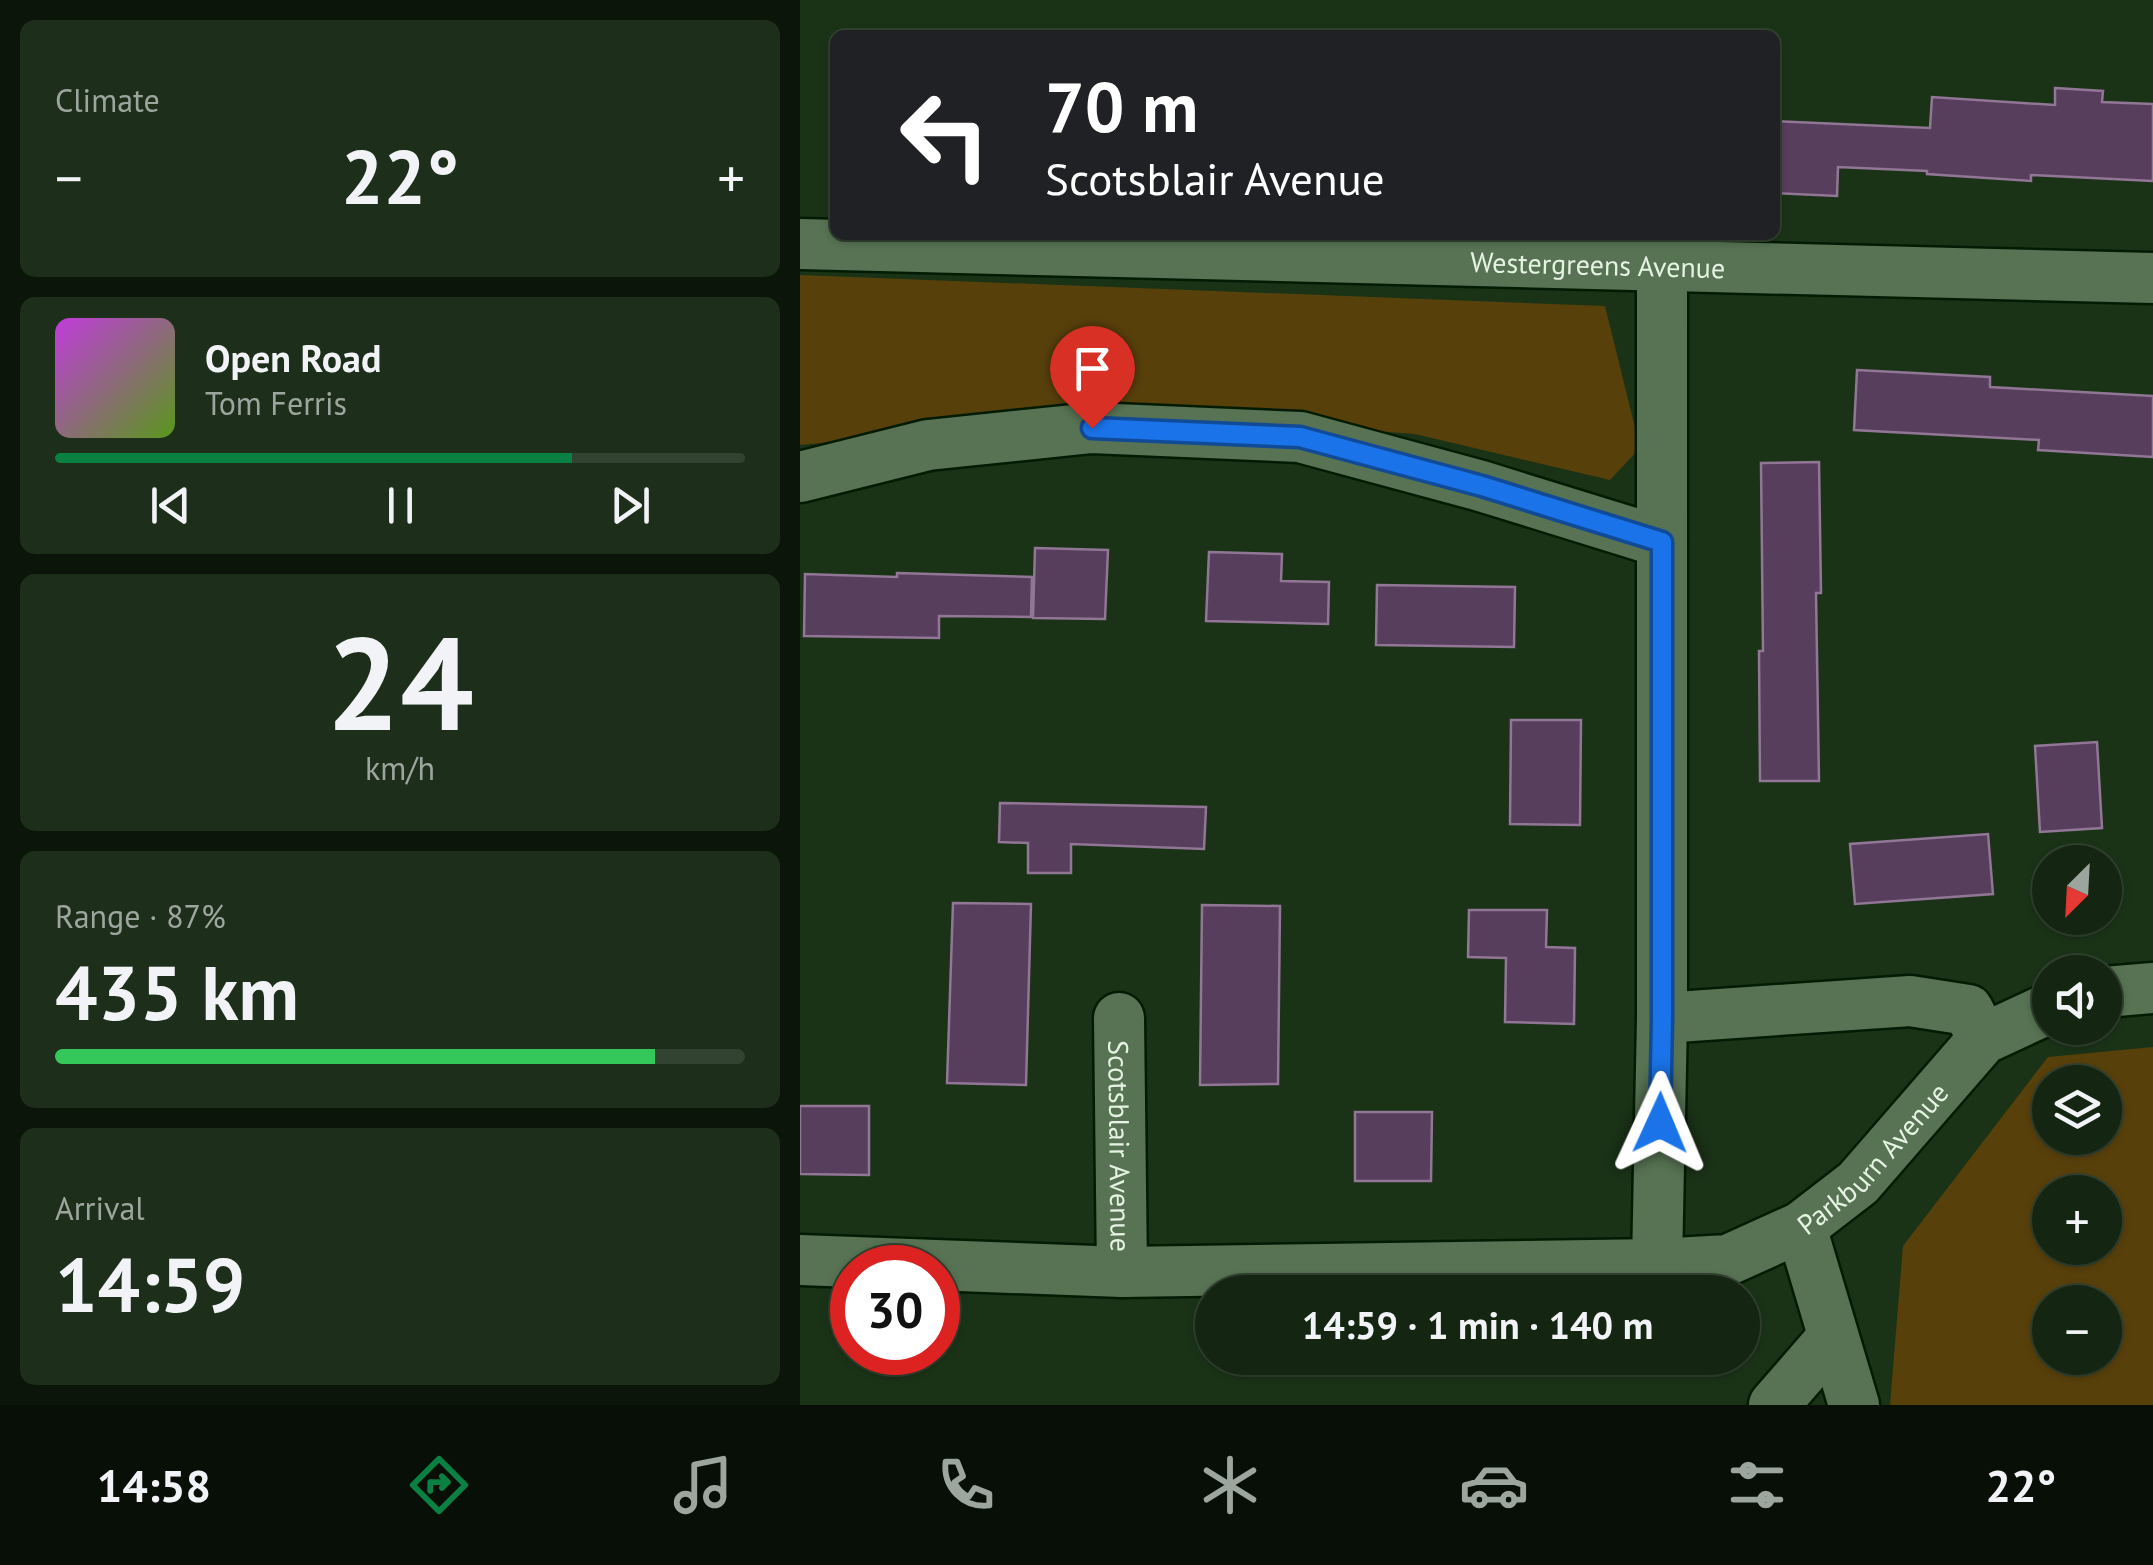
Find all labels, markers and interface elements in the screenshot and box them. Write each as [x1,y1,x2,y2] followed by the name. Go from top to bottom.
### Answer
[1045,61,1198,151] text: 70 m
[880,70,1010,200] icon: left
[55,79,160,121] text: Climate
[341,128,459,225] text: 22°
[55,142,83,213] text: −
[717,142,745,213] text: +
[1045,149,1385,207] text: Scotsblair Avenue
[1470,242,1726,286] street label: Westergreens Avenue
[1050,326,1135,429] pin
[205,333,381,382] text: Open Road
[1065,341,1120,396] icon: arrive
[205,382,347,424] text: Tom Ferris
[143,478,198,533] icon: previous
[373,478,428,533] icon: pause
[603,478,658,533] icon: next
[326,598,474,766] text: 24
[365,747,435,789] text: km/h
[2032,845,2122,935] north arrow
[2032,845,2122,1375] map controls
[55,895,226,937] text: Range · 87%
[55,944,299,1041] text: 435 km
[2032,955,2122,1045] button: sound
[1101,1040,1140,1252] street label: Scotsblair Avenue
[2032,1065,2122,1155] button: layers
[1608,1071,1712,1175] position arrow
[1789,1074,1956,1242] street label: Parkburn Avenue
[2032,1175,2122,1265] button: +
[55,1187,145,1229] text: Arrival
[55,1236,245,1333] text: 14:59
[830,1245,960,1375] speed limit sign: 30
[2032,1285,2122,1375] button: −
[1302,1300,1653,1349] text: 14:59 · 1 min · 140 m
[404,1450,474,1520] icon: directions
[668,1450,738,1520] icon: music
[931,1450,1001,1520] icon: phone
[1195,1450,1265,1520] icon: climate
[1459,1450,1529,1520] icon: car
[1722,1450,1792,1520] icon: filters
[97,1456,211,1514] text: 14:58
[1986,1456,2056,1514] text: 22°

